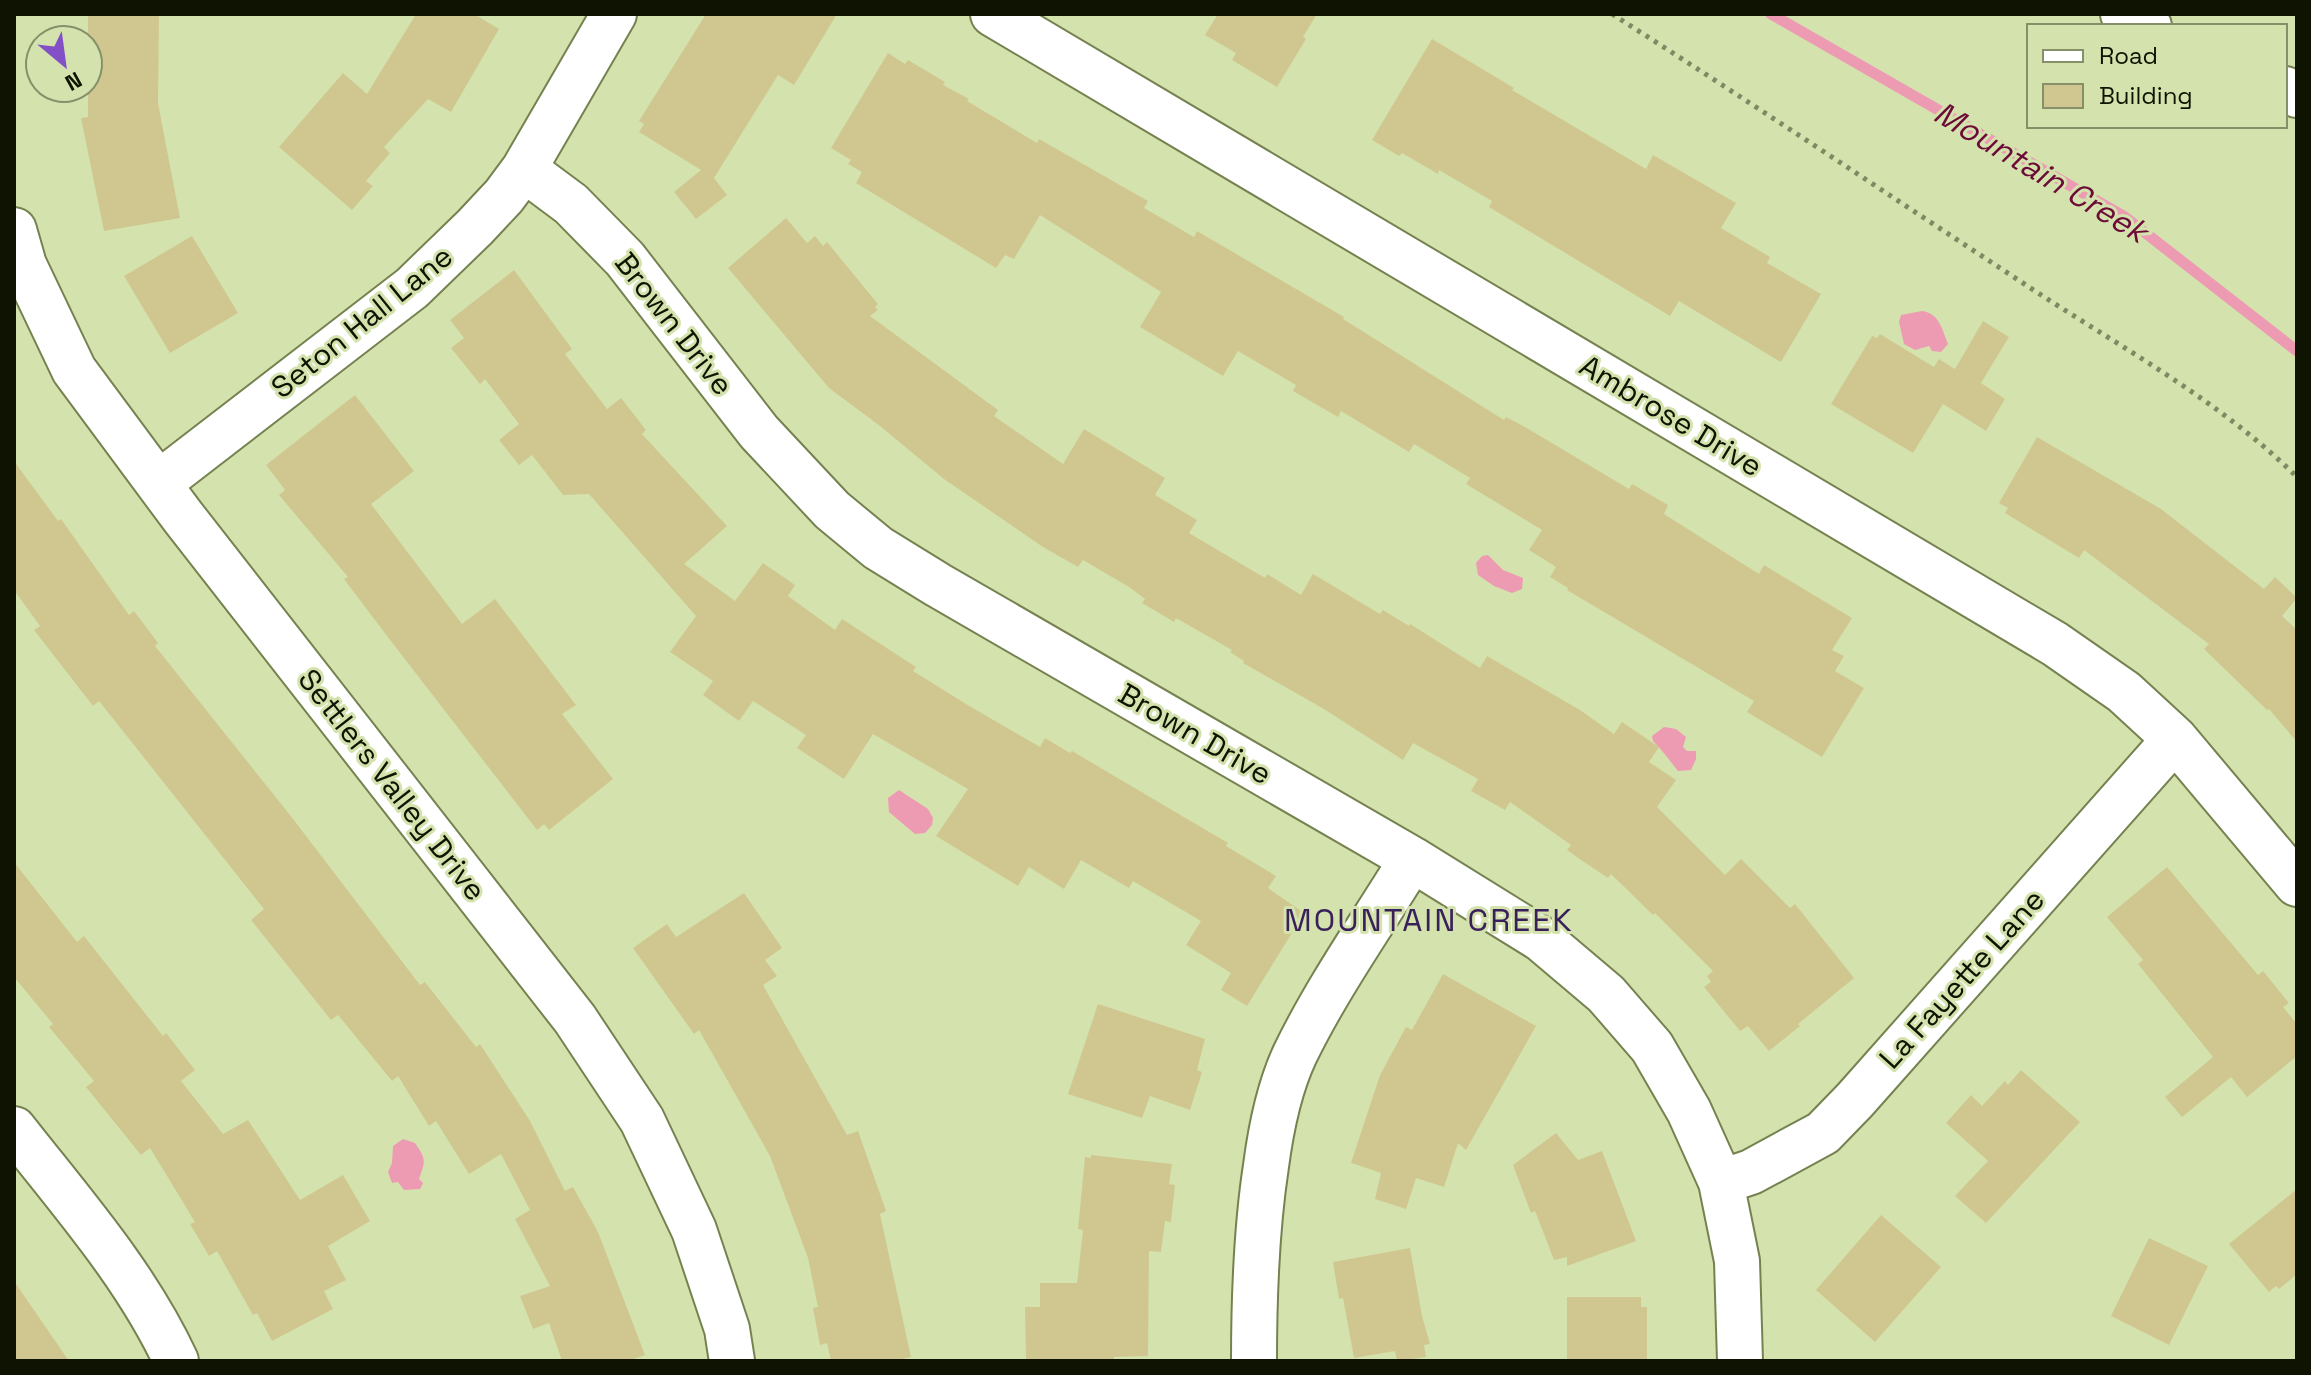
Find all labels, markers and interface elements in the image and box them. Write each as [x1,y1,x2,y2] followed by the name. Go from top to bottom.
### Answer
[24,24,104,104] north arrow
[2027,24,2287,128] legend
[2099,40,2158,71] text: Road
[60,66,87,97] text: N
[2099,80,2193,111] text: Building
[1927,93,2158,253] water label: Mountain Creek
[263,236,460,407] street label: Seton Hall Lane
[606,244,742,403] street label: Brown Drive
[1573,346,1770,485] street label: Ambrose Drive
[290,661,495,909] street label: Settlers Valley Drive
[1112,674,1279,793] street label: Brown Drive
[1871,881,2053,1077] street label: La Fayette Lane
[1284,900,1574,940] district label: MOUNTAIN CREEK

